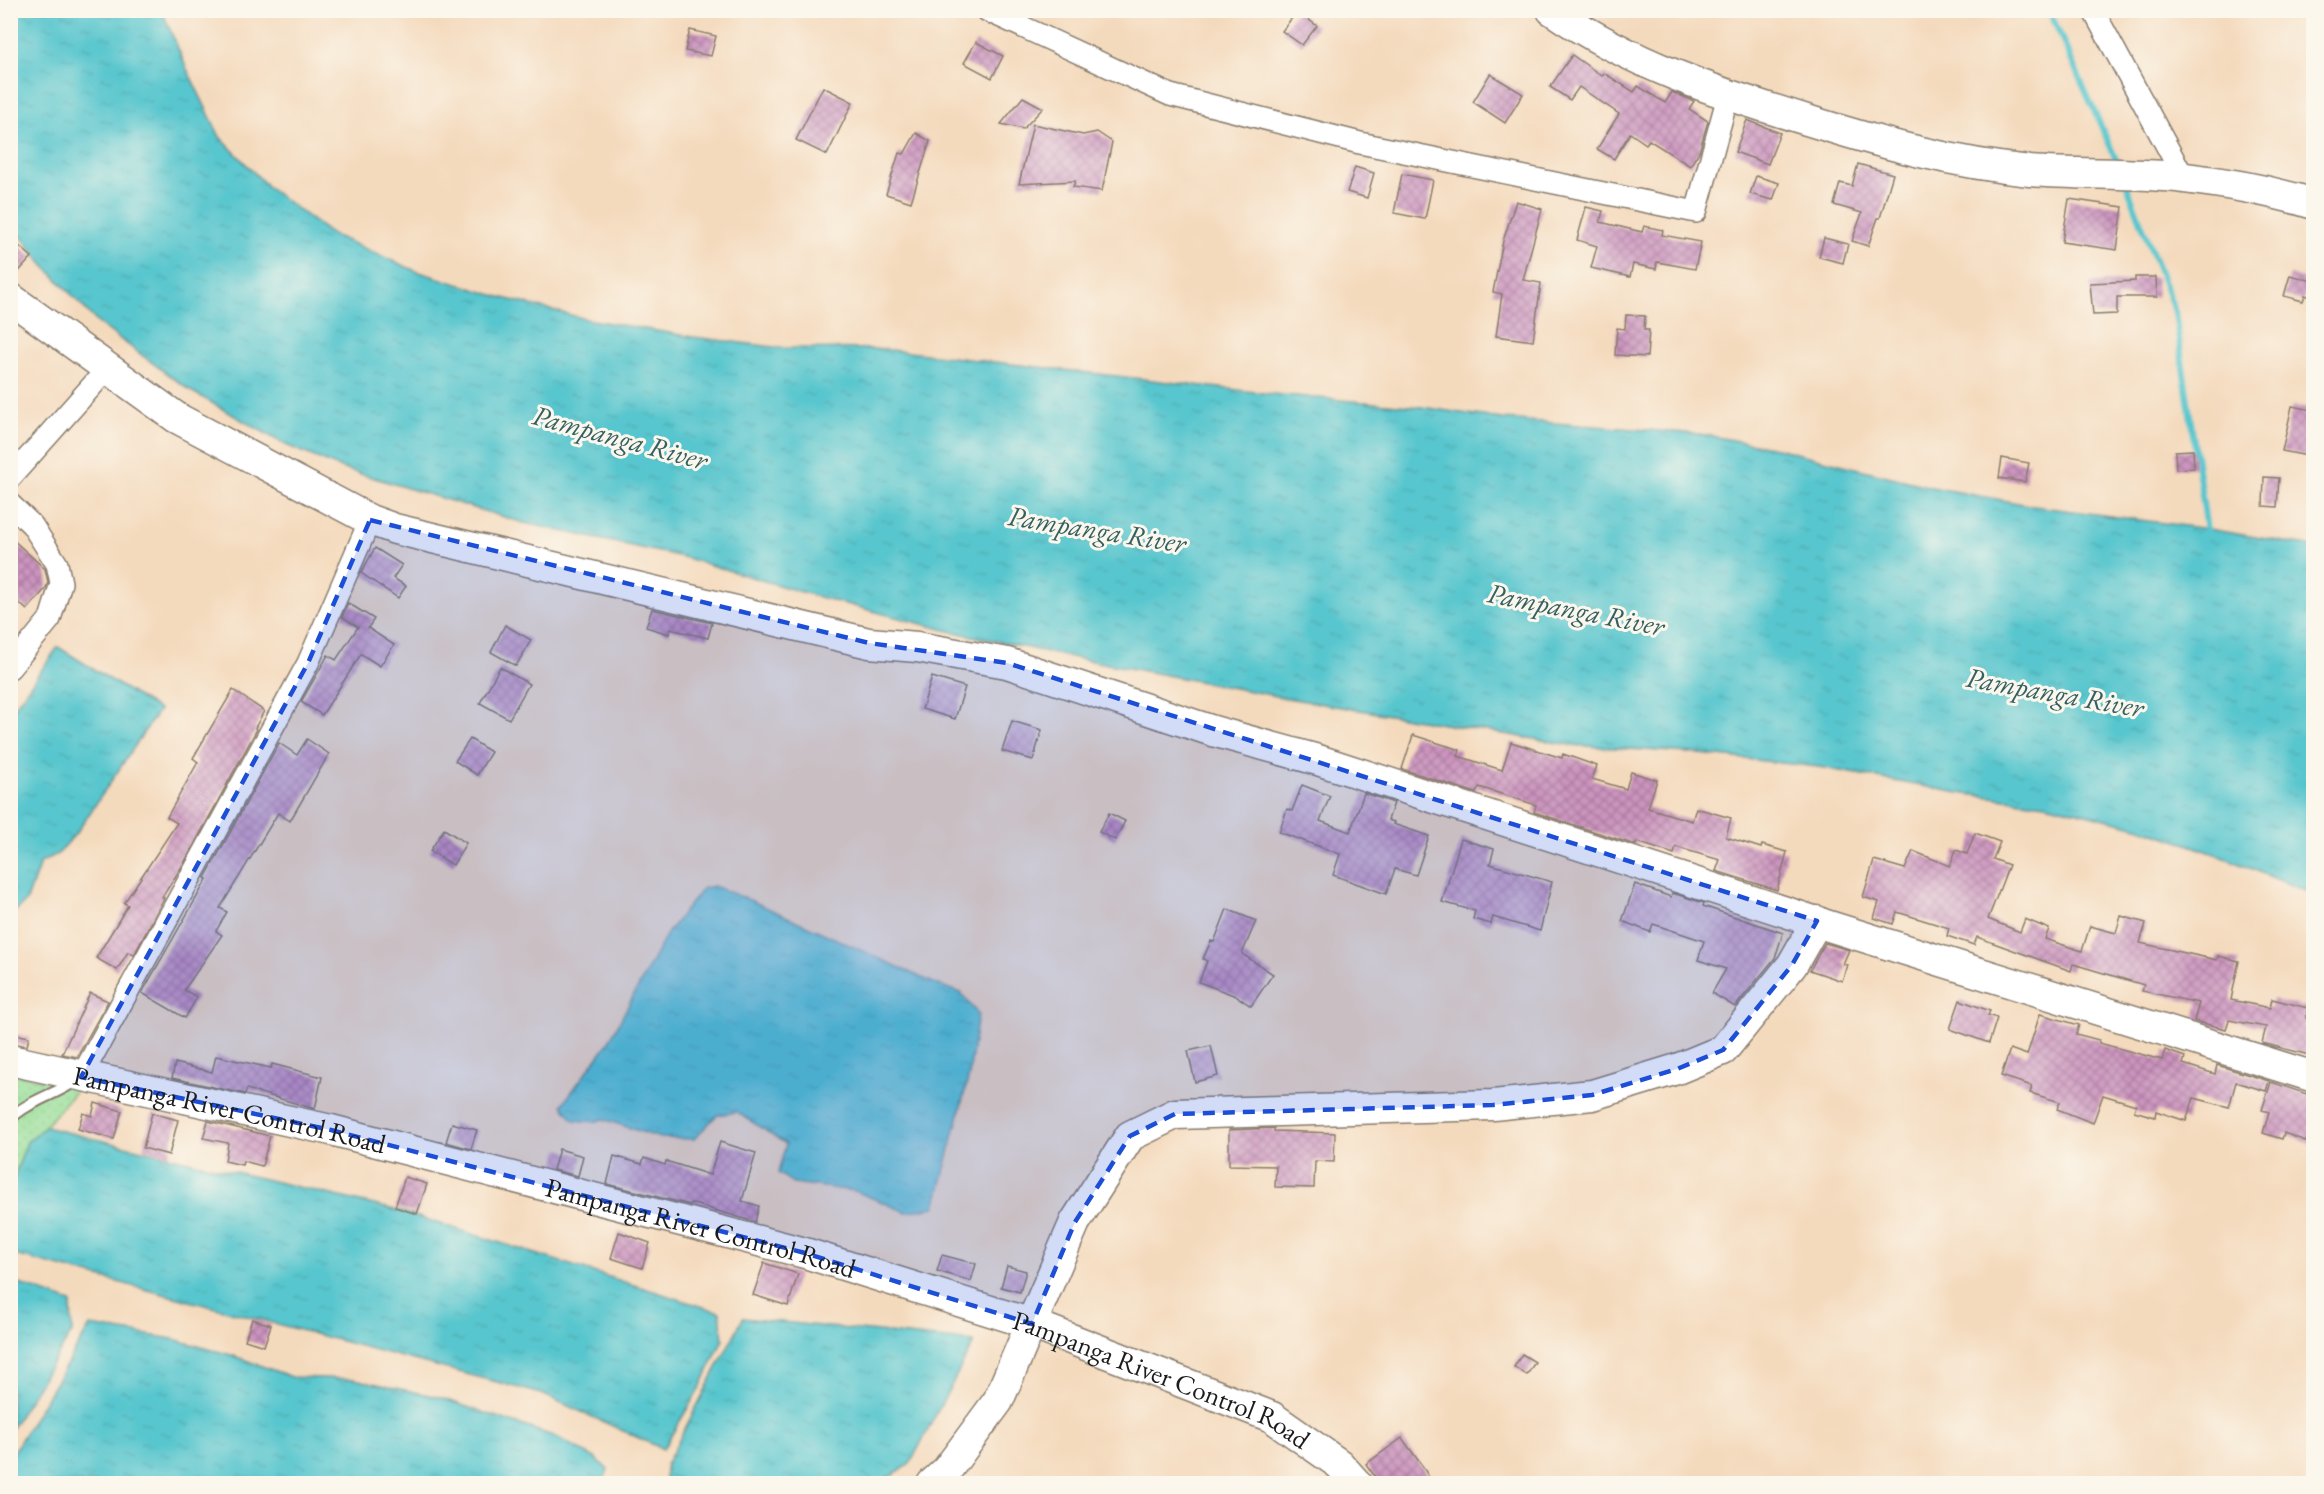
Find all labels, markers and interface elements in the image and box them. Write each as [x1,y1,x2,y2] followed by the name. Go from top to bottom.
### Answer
[529,396,713,478] water label: Pampanga River
[1005,497,1190,561] water label: Pampanga River
[1484,574,1669,644] water label: Pampanga River
[1963,659,2148,726] water label: Pampanga River
[70,1057,390,1161] street label: Pampanga River Control Road
[542,1169,861,1285] street label: Pampanga River Control Road
[1009,1302,1318,1456] street label: Pampanga River Control Road

